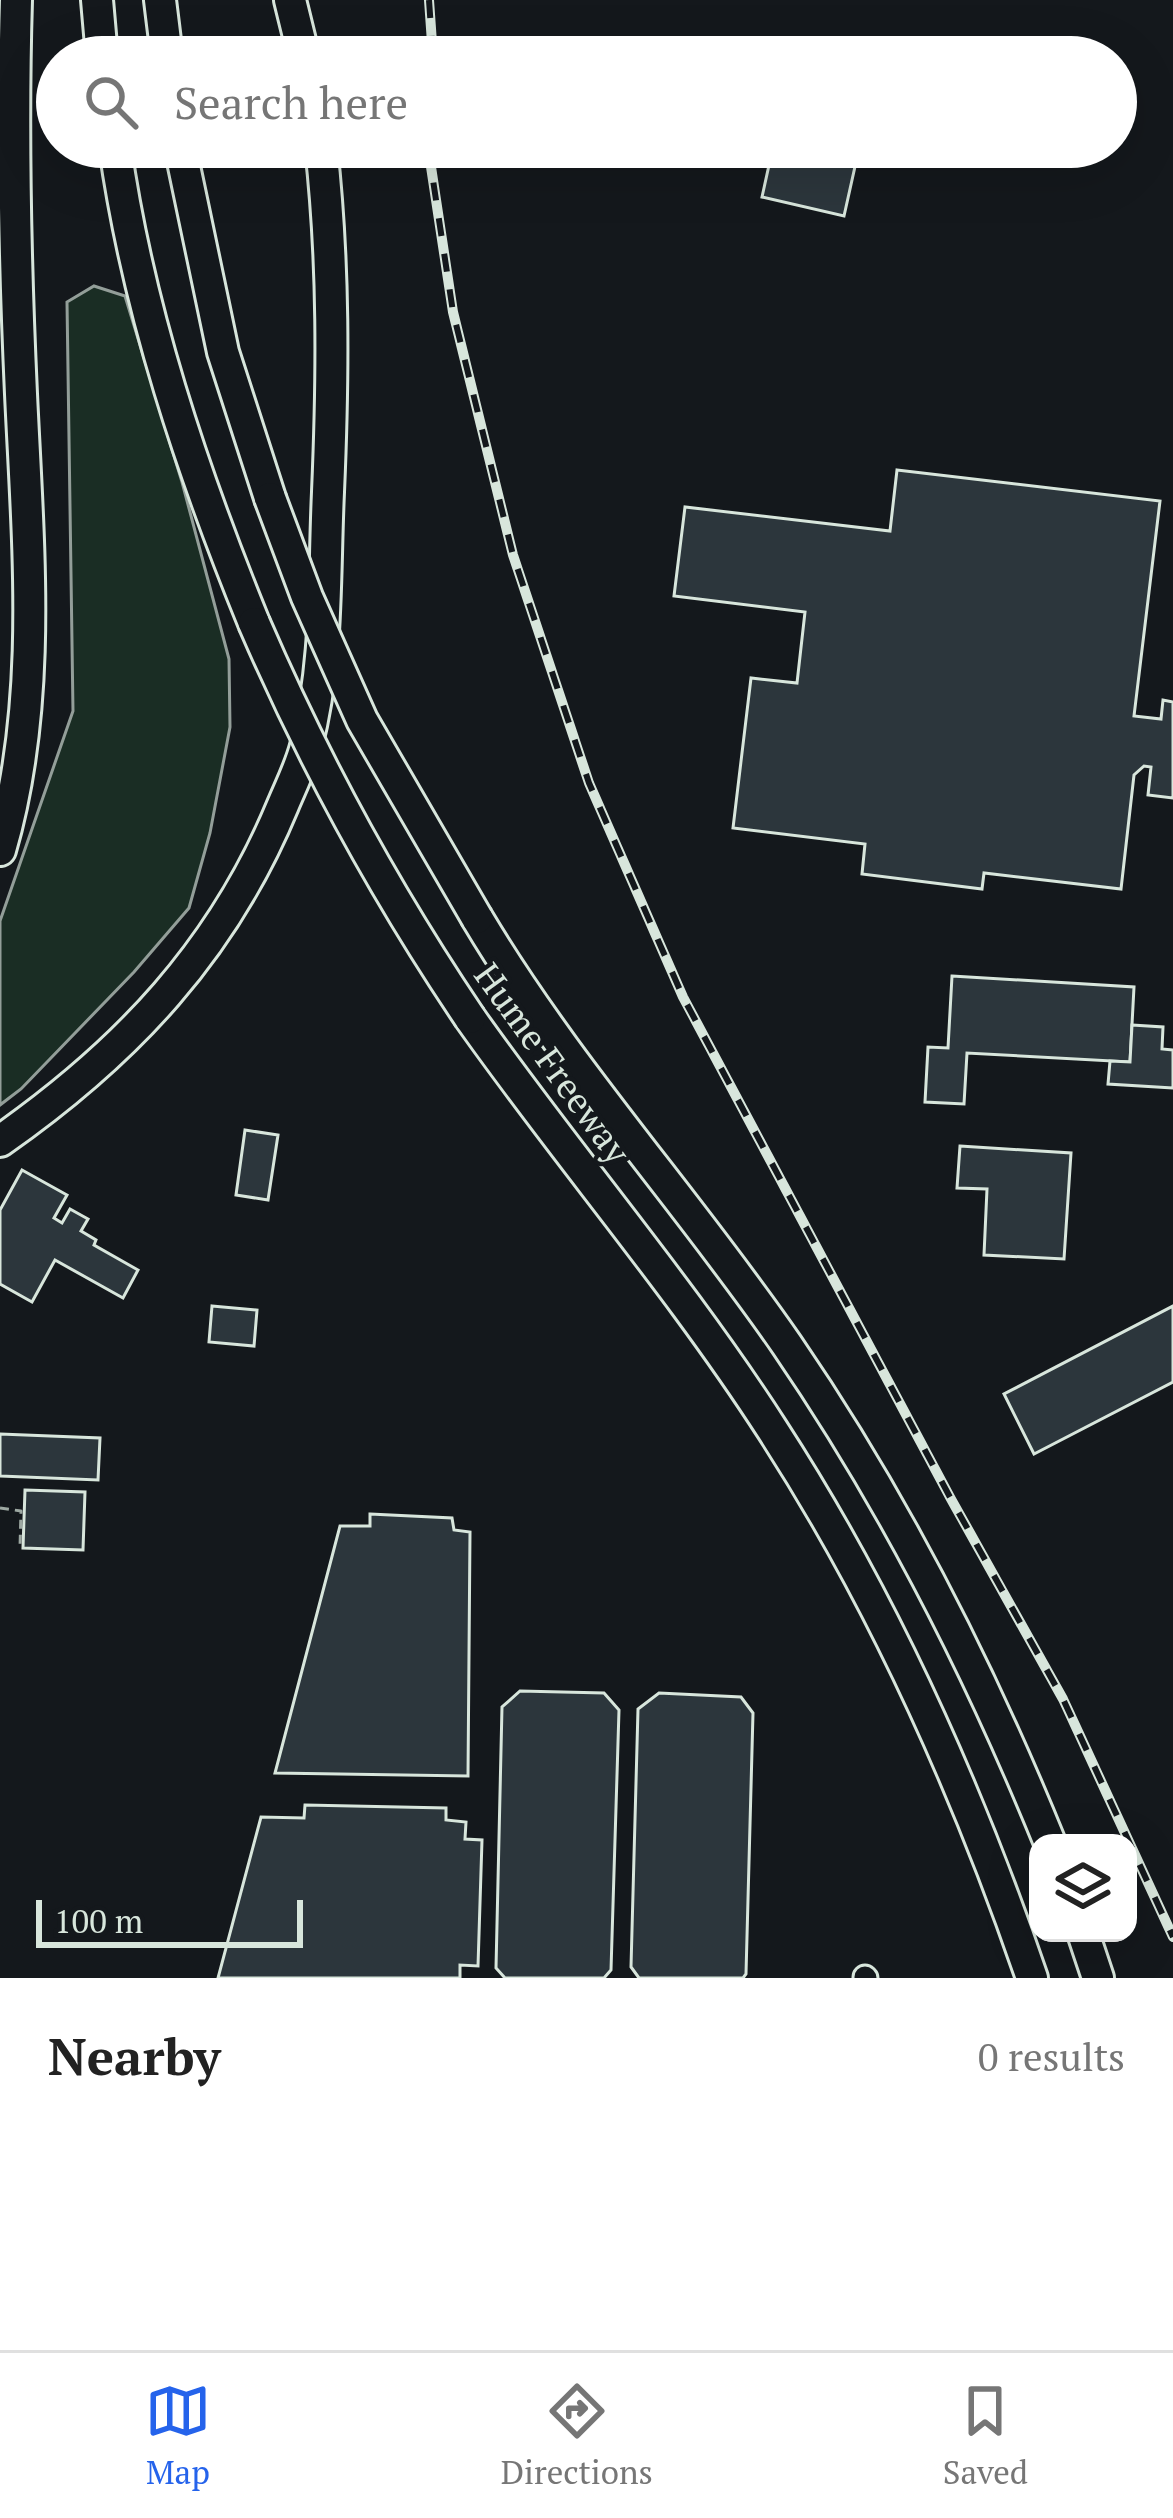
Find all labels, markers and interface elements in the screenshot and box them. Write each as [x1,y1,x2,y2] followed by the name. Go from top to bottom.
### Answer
[36,36,1137,168] search box
[78,69,144,135] icon: search
[174,72,408,132] text: Search here
[464,953,642,1173] street label: Hume Freeway
[1029,1834,1137,1942] map controls
[1029,1834,1137,1942] button: layers
[36,1894,303,1947] scale bar
[54,1899,143,1942] text: 100 m
[48,2022,221,2090] text: Nearby
[978,2030,1125,2082] text: 0 results
[145,2378,211,2493] tab: Map
[501,2378,653,2493] tab: Directions
[943,2378,1028,2493] tab: Saved

